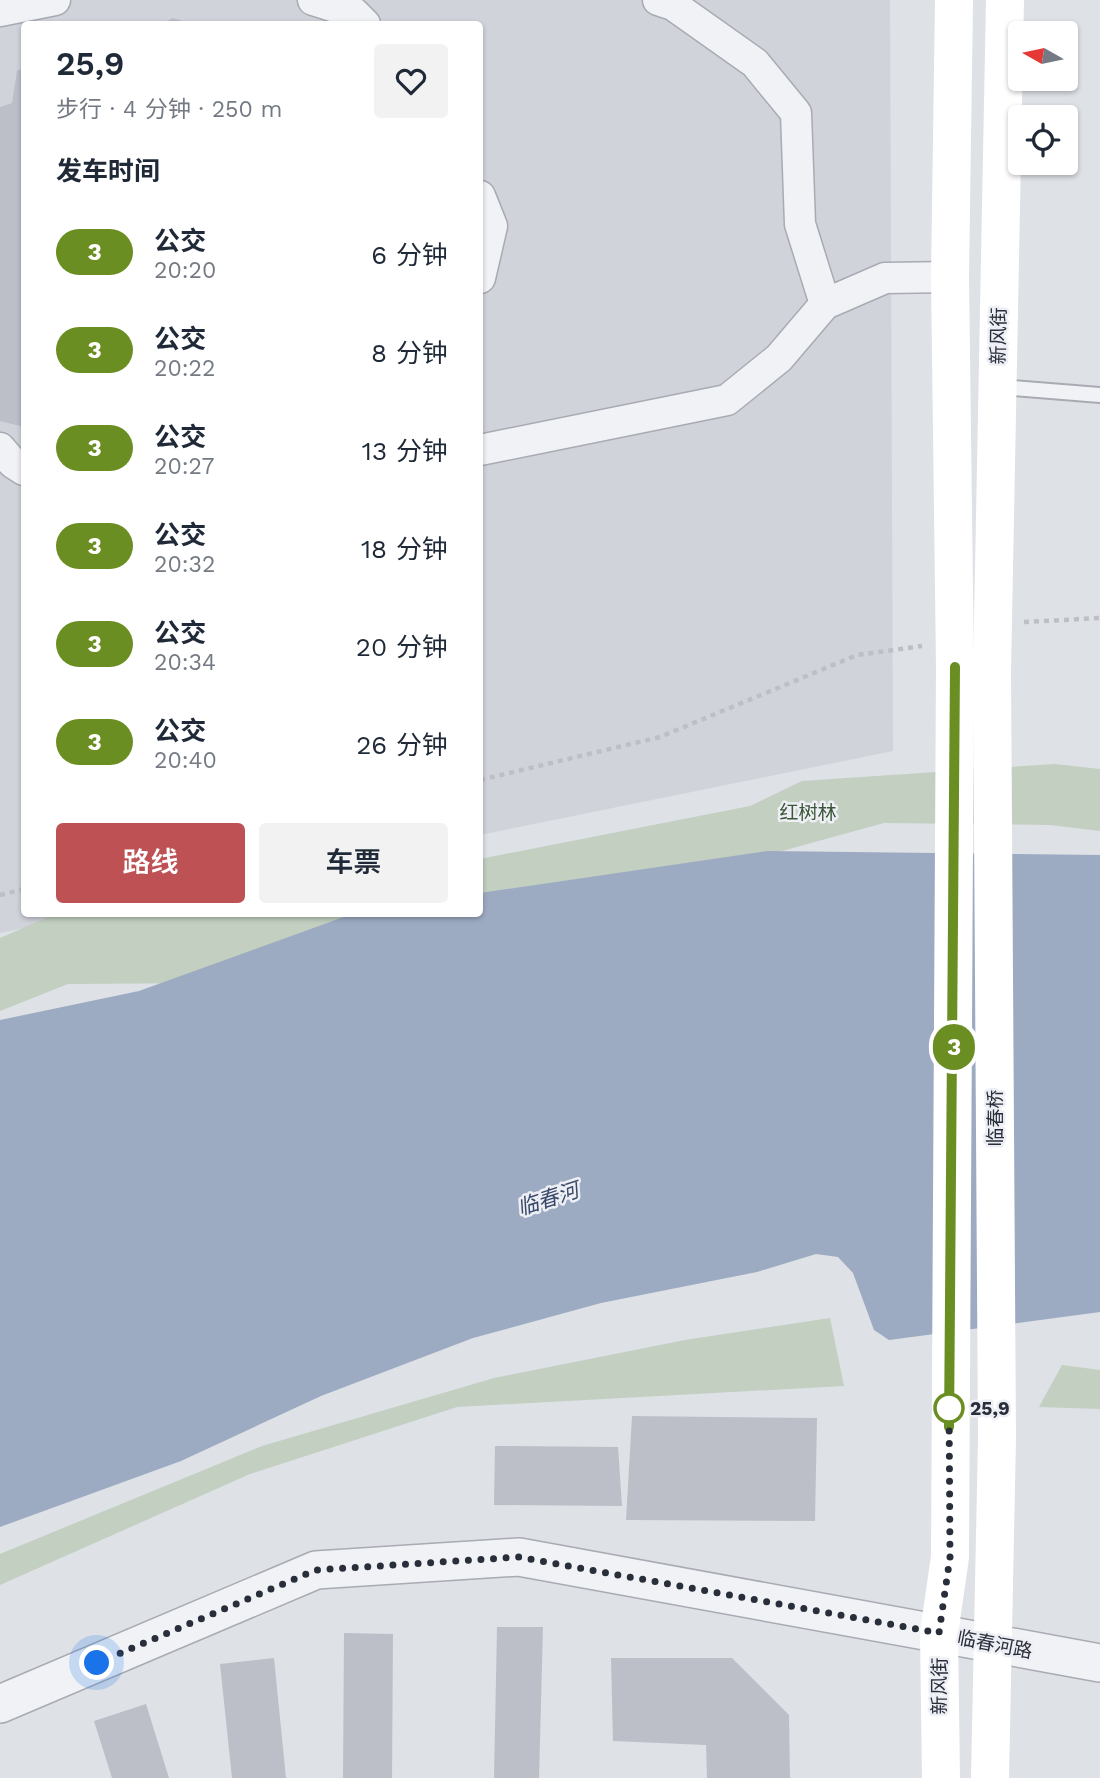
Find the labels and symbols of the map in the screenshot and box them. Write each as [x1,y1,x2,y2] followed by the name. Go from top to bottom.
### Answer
[1008,21,1078,91] north arrow
[987,307,1010,365] street label: 新风街
[779,801,837,824] park label: 红树林
[931,1024,977,1070] line badge: 3
[984,1089,1007,1147] street label: 临春桥
[514,1176,585,1220] water label: 临春河
[934,1393,964,1423] marker: 25,9
[970,1397,1010,1420] place label: 25,9
[955,1626,1034,1663] street label: 临春河路
[79,1645,114,1680] your location
[928,1657,951,1715] street label: 新风街

